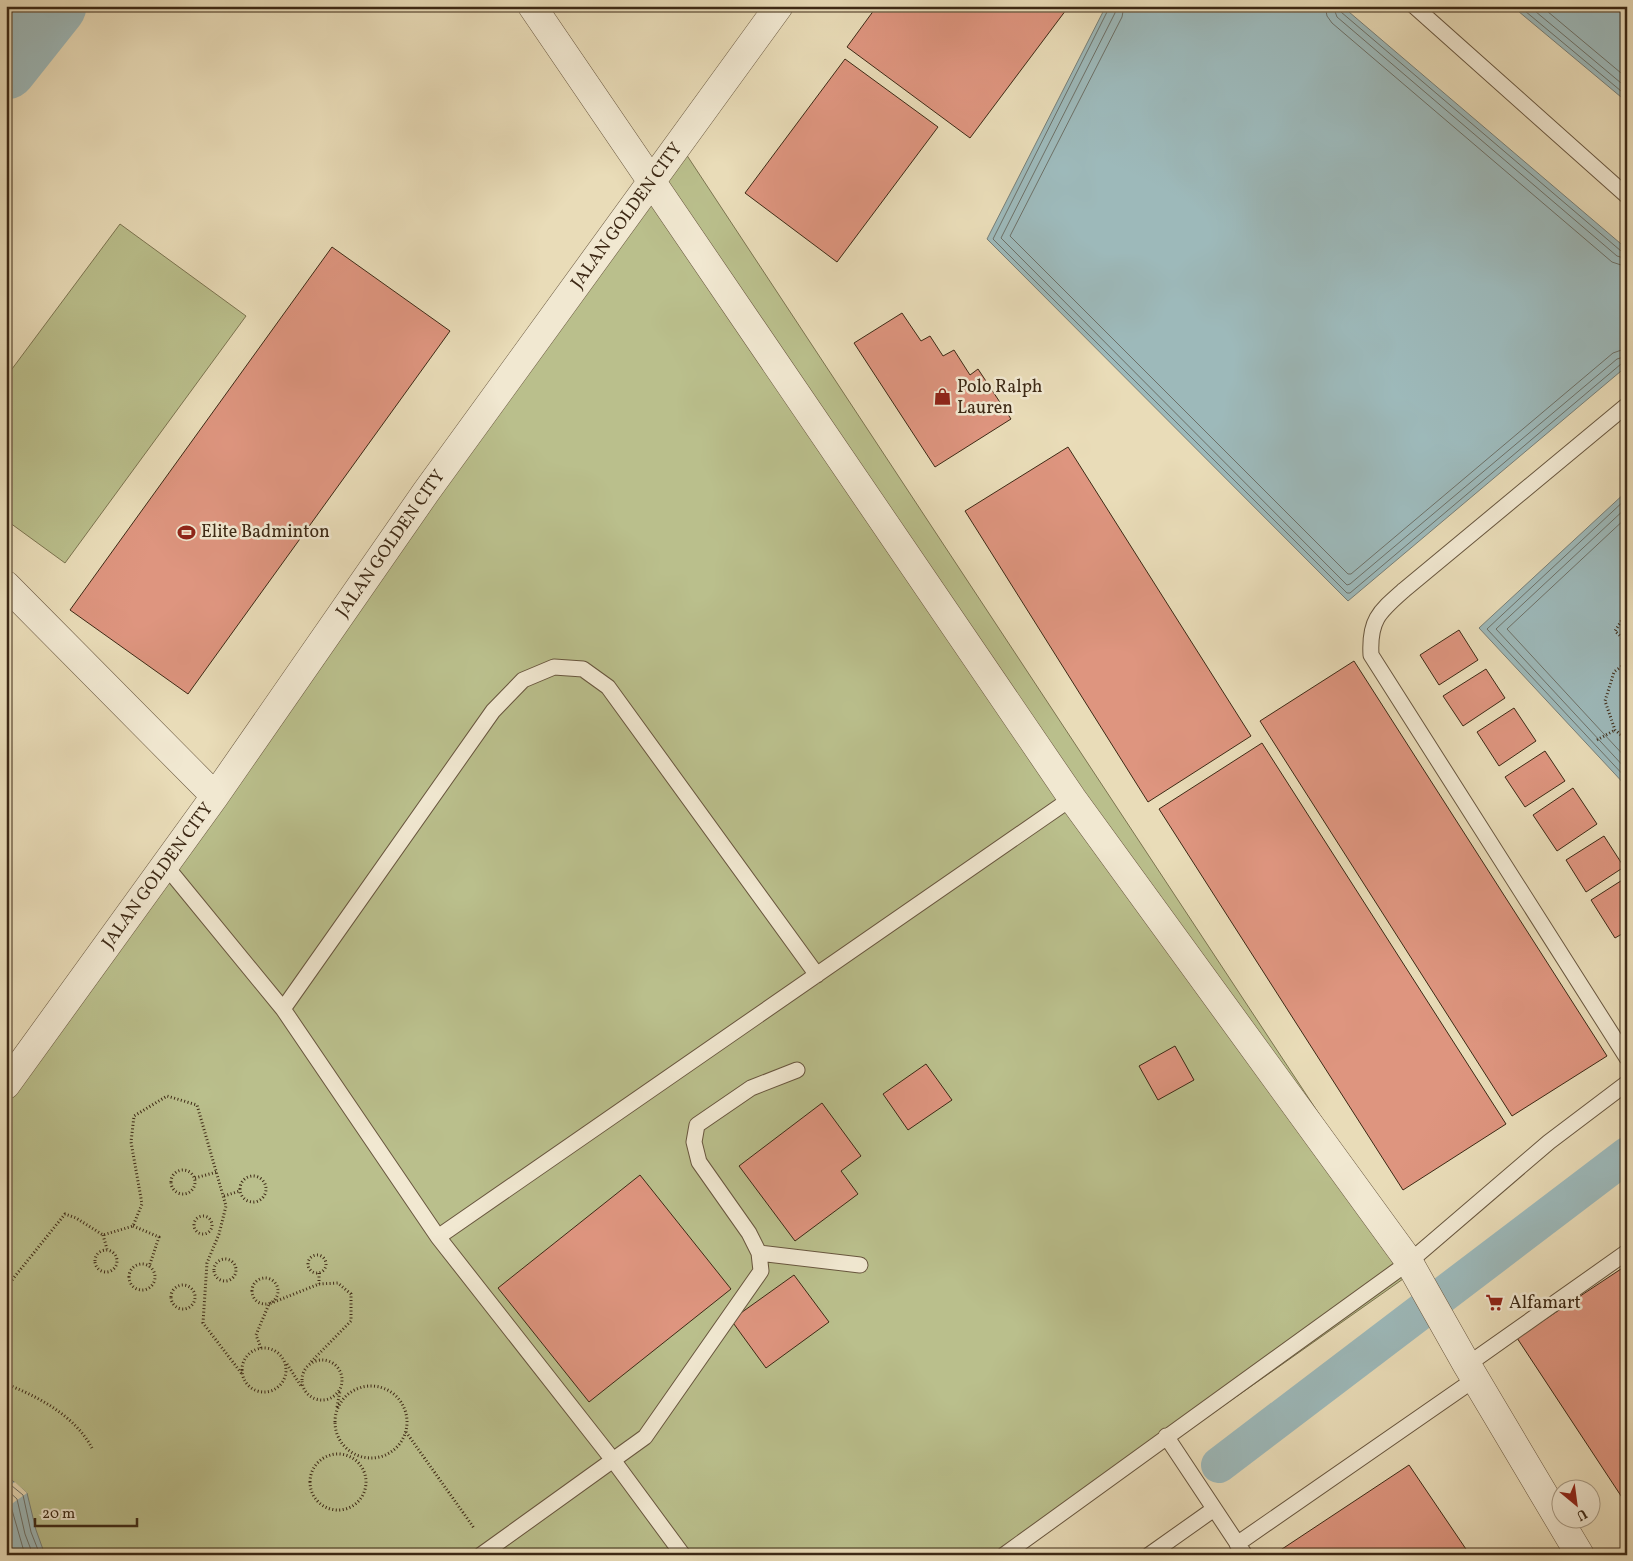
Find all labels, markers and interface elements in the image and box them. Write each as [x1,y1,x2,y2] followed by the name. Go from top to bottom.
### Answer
[565,138,689,294] street label: JALAN GOLDEN CITY
[957,375,1043,421] place label: Polo Ralph Lauren
[933,387,953,407] shop icon: Polo Ralph Lauren
[331,465,451,623] street label: JALAN GOLDEN CITY
[201,520,330,545] place label: Elite Badminton
[177,522,197,542] sports icon: Elite Badminton
[96,798,220,954] street label: JALAN GOLDEN CITY
[1509,1291,1581,1316] place label: Alfamart
[1485,1293,1505,1313] supermarket icon: Alfamart
[1550,1478,1600,1528] north arrow
[35,1496,138,1528] scale bar
[1572,1503,1590,1525] text: U
[42,1504,75,1525] text: 20 m

